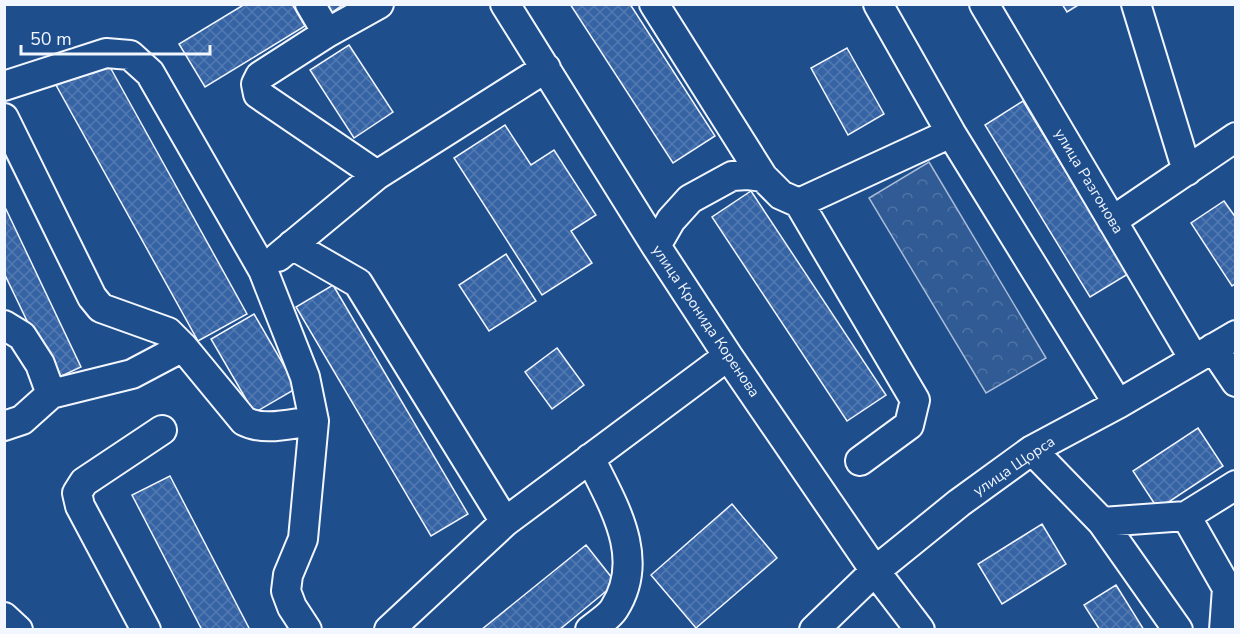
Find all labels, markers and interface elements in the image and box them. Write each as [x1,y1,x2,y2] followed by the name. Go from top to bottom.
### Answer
[21,18,210,56] scale bar
[30,27,72,51] text: 50 m
[1050,125,1128,237] street label: улица Разгонова
[647,241,765,401] street label: улица Кронида Коренова
[969,431,1059,501] street label: улица Щорса

